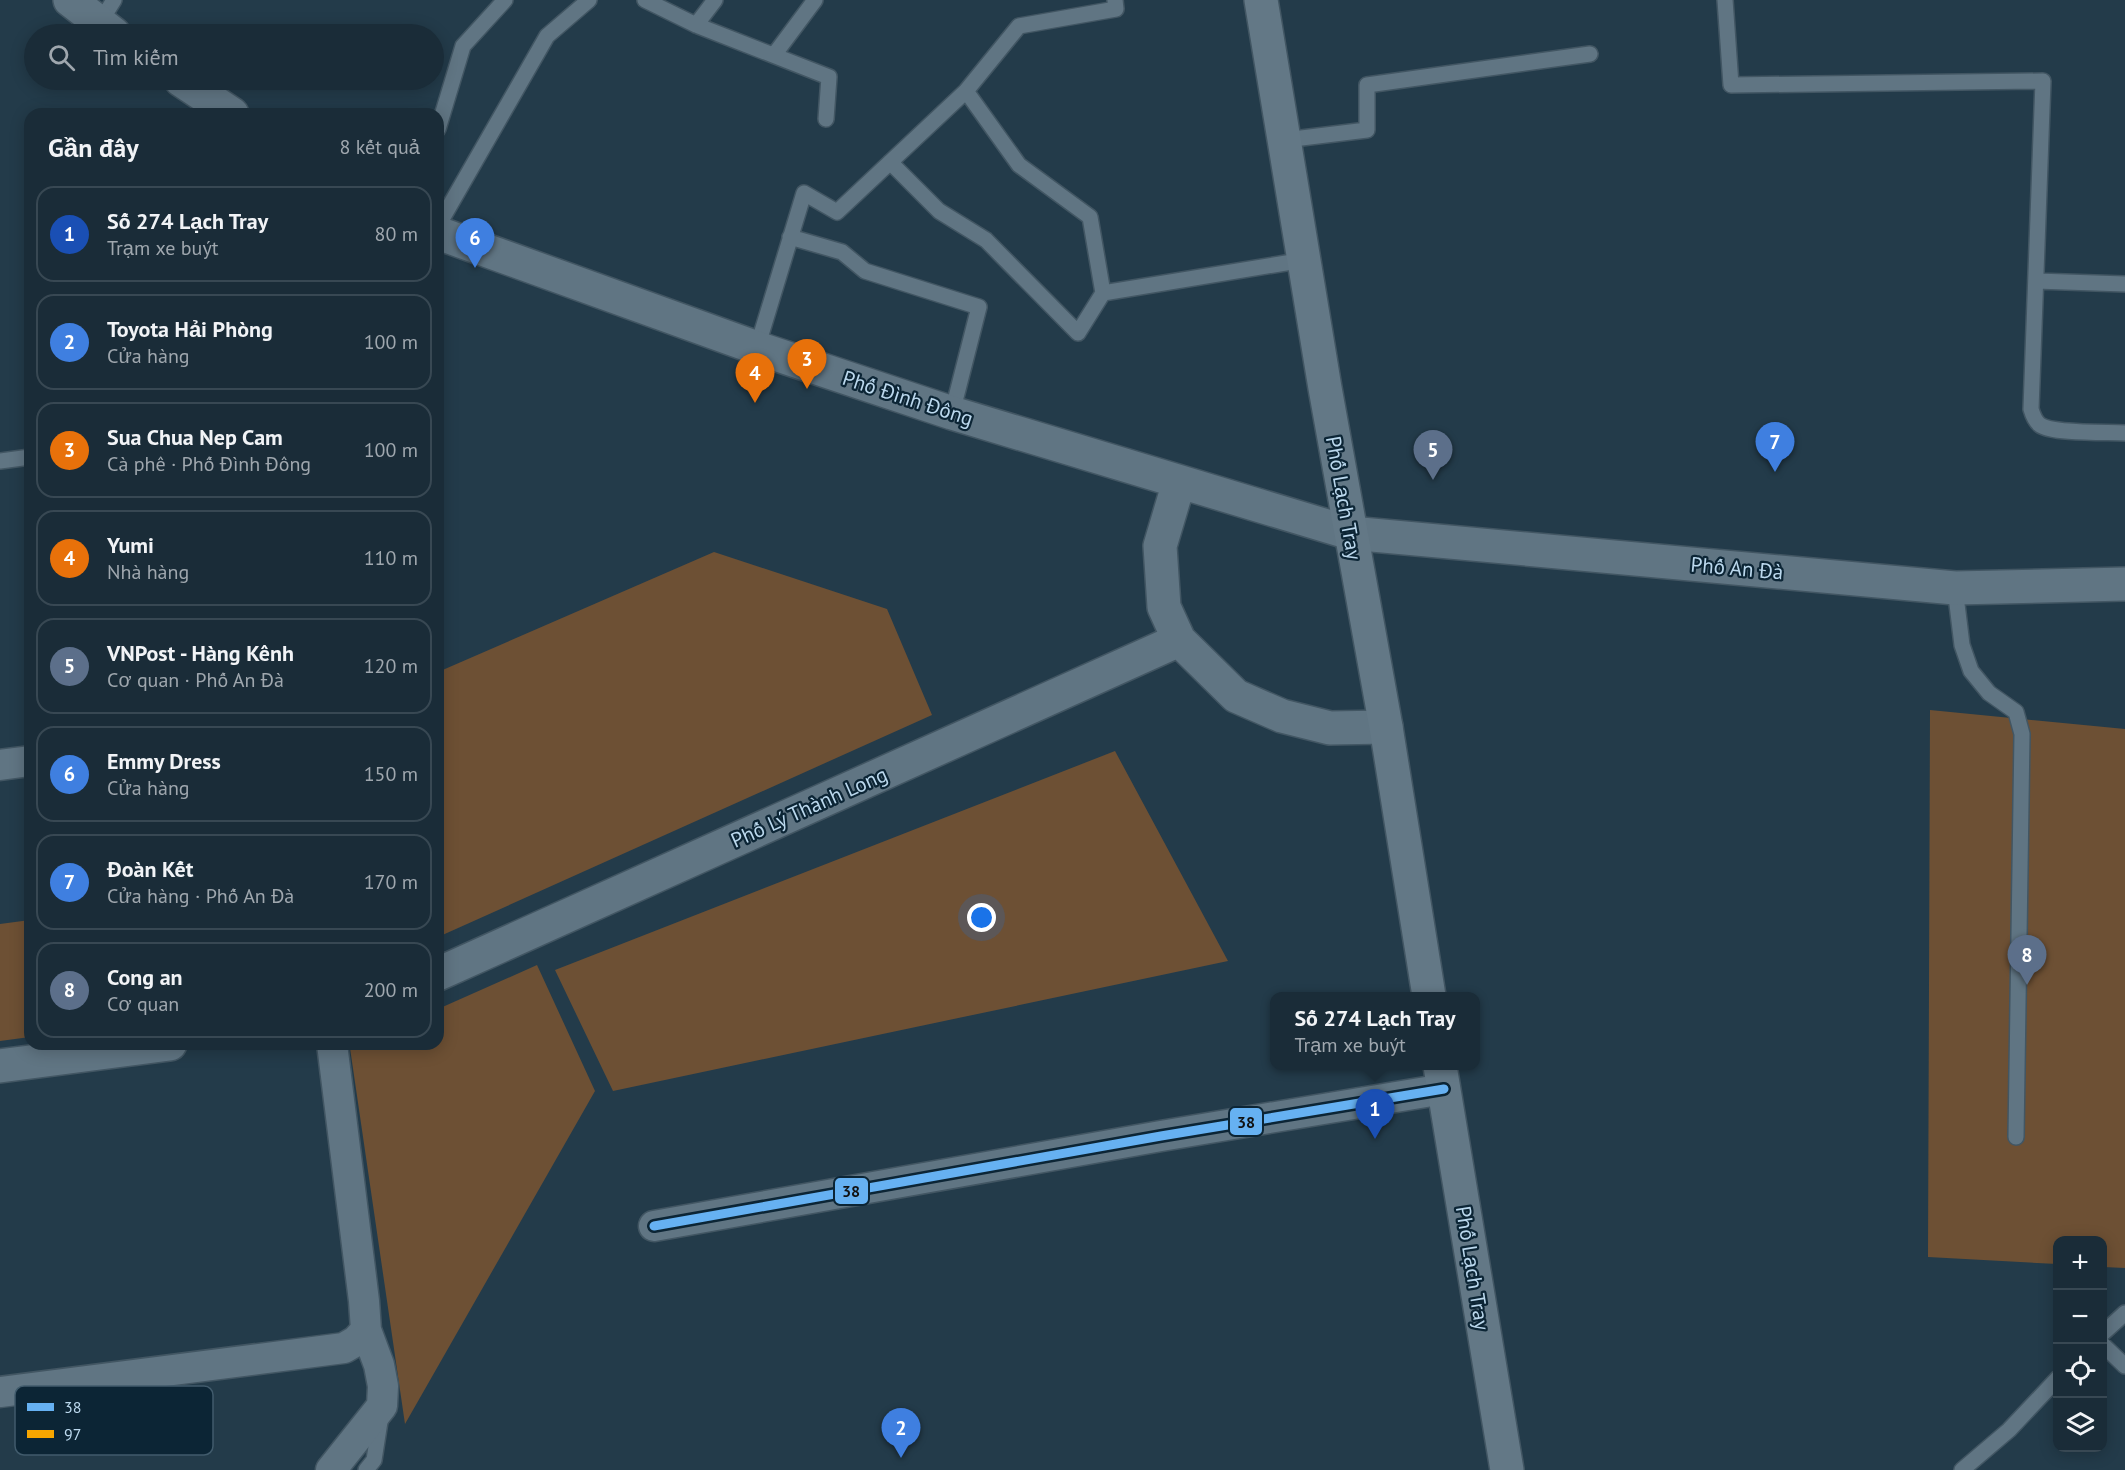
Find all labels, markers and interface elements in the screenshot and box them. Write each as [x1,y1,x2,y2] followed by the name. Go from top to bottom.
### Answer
[24,24,444,90] search box
[45,41,78,74] icon: search
[93,43,179,71] text: Tìm kiếm
[48,131,139,164] text: Gần đây
[339,134,420,160] text: 8 kết quả
[107,207,268,235] text: Số 274 Lạch Tray
[456,218,494,268] pin: 6
[64,221,75,247] text: 1
[375,221,418,247] text: 80 m
[107,235,219,261] text: Trạm xe buýt
[107,315,273,343] text: Toyota Hải Phòng
[64,329,75,355] text: 2
[364,329,418,355] text: 100 m
[788,340,826,389] pin: 3
[107,343,190,369] text: Cửa hàng
[736,354,774,403] pin: 4
[839,364,977,432] street label: Phố Đình Đông
[1756,422,1794,472] pin: 7
[107,423,283,451] text: Sua Chua Nep Cam
[1414,430,1452,480] pin: 5
[1320,434,1368,562] street label: Phố Lạch Tray
[64,437,75,463] text: 3
[364,437,418,463] text: 100 m
[107,451,311,477] text: Cà phê · Phố Đình Đông
[107,531,154,559] text: Yumi
[64,545,75,571] text: 4
[364,545,418,571] text: 110 m
[1689,550,1785,586] street label: Phố An Đà
[107,559,189,585] text: Nhà hàng
[107,639,294,667] text: VNPost - Hàng Kênh
[64,653,75,679] text: 5
[364,653,418,679] text: 120 m
[107,667,284,693] text: Cơ quan · Phố An Đà
[107,747,221,775] text: Emmy Dress
[726,760,892,854] street label: Phố Lý Thành Long
[64,761,75,787] text: 6
[364,761,418,787] text: 150 m
[107,775,190,801] text: Cửa hàng
[107,855,193,883] text: Đoàn Kết
[64,869,75,895] text: 7
[364,869,418,895] text: 170 m
[107,883,294,909] text: Cửa hàng · Phố An Đà
[967,903,996,932] your location
[2008,936,2046,985] pin: 8
[107,963,183,991] text: Cong an
[64,977,75,1003] text: 8
[364,977,418,1003] text: 200 m
[107,991,179,1017] text: Cơ quan
[1270,992,1480,1070] popup
[1294,1004,1456,1032] text: Số 274 Lạch Tray
[1294,1032,1406,1058] text: Trạm xe buýt
[1356,1090,1394,1139] pin: 1
[1229,1107,1263,1136] line badge: 38
[1237,1112,1255,1132] text: 38
[834,1177,869,1205] line badge: 38
[842,1181,860,1201] text: 38
[1450,1204,1496,1332] street label: Phố Lạch Tray
[2053,1236,2107,1452] map controls
[2053,1236,2107,1290] button: +
[2053,1290,2107,1344] button: −
[2053,1344,2107,1398] button: locate
[15,1386,213,1455] legend
[64,1397,81,1417] text: 38
[2053,1398,2107,1452] button: layers
[882,1408,920,1458] pin: 2
[64,1424,81,1444] text: 97

